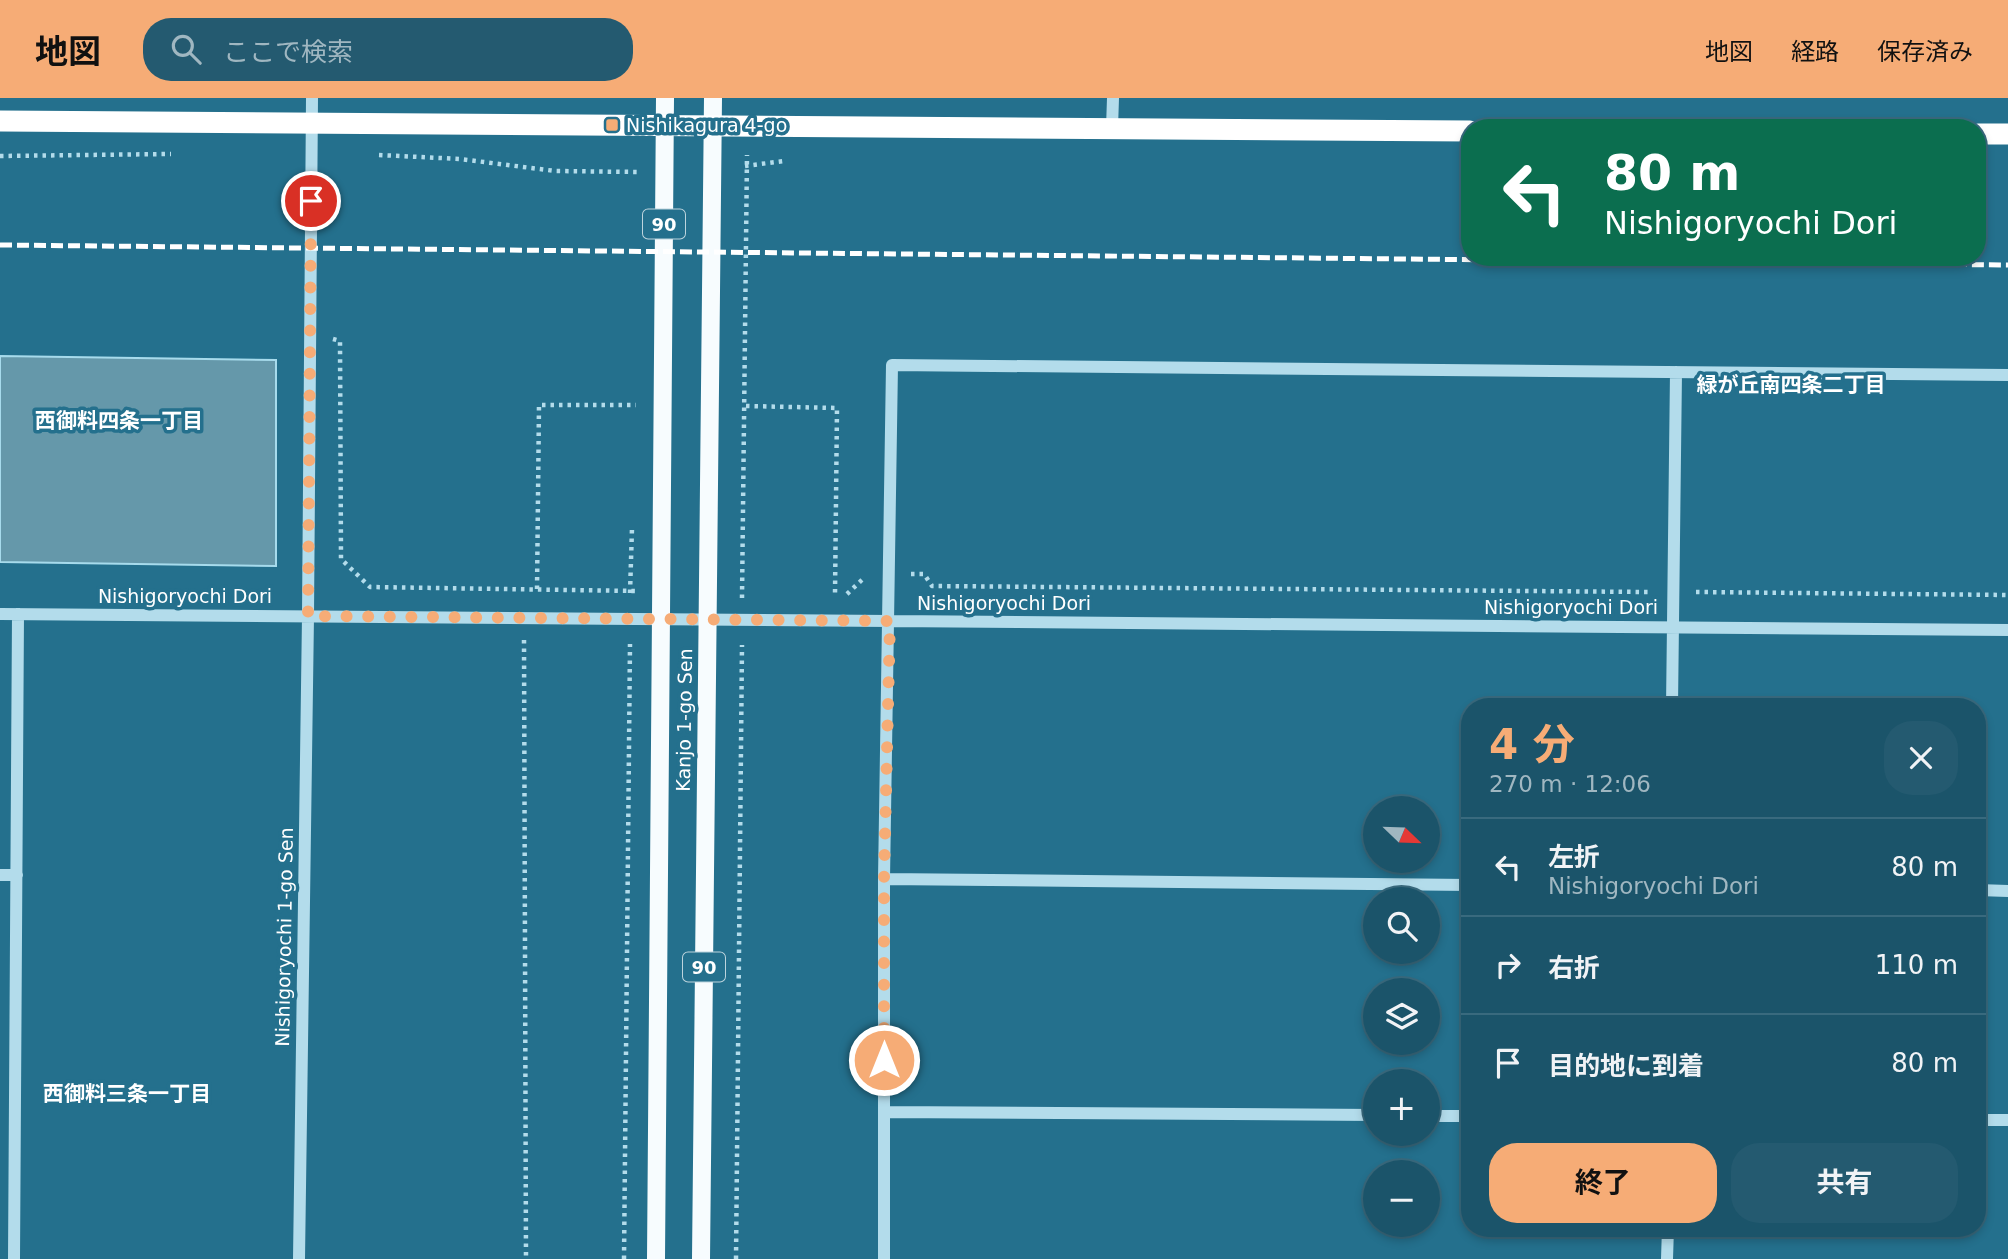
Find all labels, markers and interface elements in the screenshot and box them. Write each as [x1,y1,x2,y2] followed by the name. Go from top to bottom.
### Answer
[143,18,633,81] search box
[167,30,205,68] icon: search
[35,32,101,71] text: 地図
[223,37,353,67] text: ここで検索
[1705,38,1753,66] text: 地図
[1791,38,1839,66] text: 経路
[1877,38,1973,66] text: 保存済み
[626,114,787,136] place label: Nishikagura 4-go
[604,117,620,133] marker: Nishikagura 4-go
[1604,145,1740,202] text: 80 m
[1489,147,1580,238] icon: left
[281,171,341,231] pin
[292,182,330,220] icon: arrive
[1604,204,1897,242] text: Nishigoryochi Dori
[643,210,685,238] road number: 90
[1697,373,1886,397] district label: 緑が丘南四条二丁目
[35,409,203,433] district label: 西御料四条一丁目
[98,585,272,607] street label: Nishigoryochi Dori
[917,592,1091,614] street label: Nishigoryochi Dori
[1484,596,1658,618] street label: Nishigoryochi Dori
[672,648,696,792] street label: Kanjo 1-go Sen
[1489,720,1575,769] text: 4 分
[1884,721,1958,795] button: close
[1489,771,1651,797] text: 270 m · 12:06
[1363,796,1440,873] north arrow
[1363,796,1440,1237] map controls
[271,827,297,1047] street label: Nishigoryochi 1-go Sen
[1548,842,1600,872] text: 左折
[1489,848,1527,886] icon: left
[1891,852,1958,882] text: 80 m
[1548,873,1759,899] text: Nishigoryochi Dori
[1363,887,1440,964] button: search
[1489,946,1527,984] icon: right
[1875,950,1958,980] text: 110 m
[683,952,725,982] road number: 90
[1548,953,1600,983] text: 右折
[1363,978,1440,1055] button: layers
[847,1023,921,1097] position arrow
[1489,1044,1527,1082] icon: arrive
[1891,1048,1958,1078] text: 80 m
[1548,1051,1704,1081] text: 目的地に到着
[1363,1069,1440,1146] button: +
[43,1082,211,1106] district label: 西御料三条一丁目
[1489,1143,1717,1223] button: 終了
[1731,1143,1958,1223] button: 共有
[1363,1160,1440,1237] button: −

